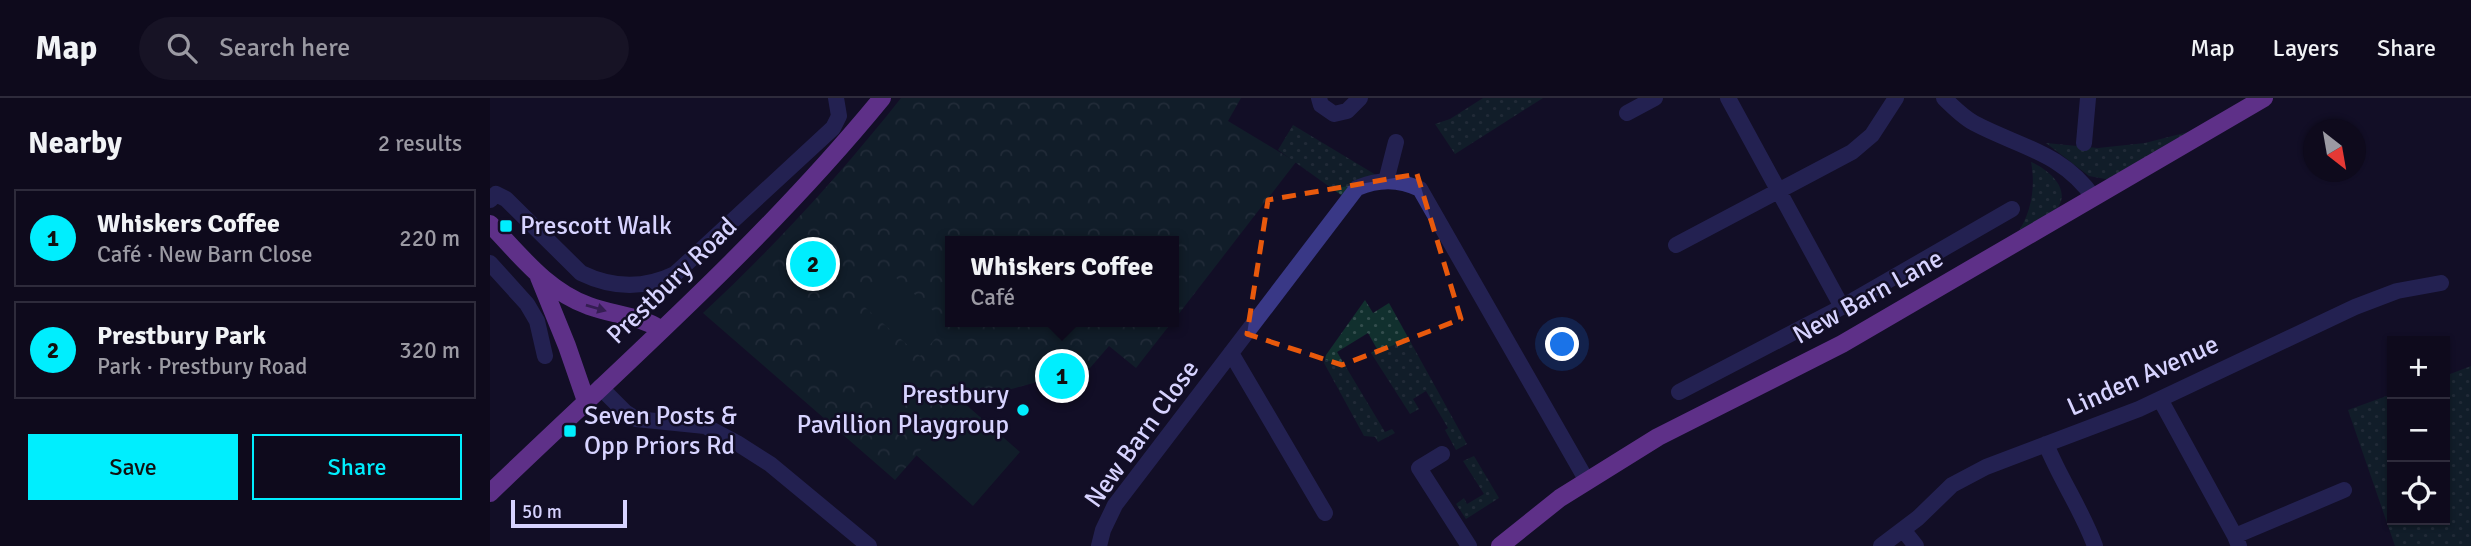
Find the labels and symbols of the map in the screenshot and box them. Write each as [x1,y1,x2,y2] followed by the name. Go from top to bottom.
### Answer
[2303,119,2366,182] north arrow
[520,210,672,242] place label: Prescott Walk
[600,211,744,351] street label: Prestbury Road
[498,218,514,234] marker: Prescott Walk
[790,238,836,290] pin: 2
[1787,243,1949,351] street label: New Barn Lane
[586,304,607,314] one-way arrow
[1545,327,1579,361] your location
[2062,328,2224,424] street label: Linden Avenue
[1039,350,1085,402] pin: 1
[1078,354,1206,514] street label: New Barn Close
[797,379,1009,441] place label: Prestbury Pavillion Playgroup
[584,400,737,462] place label: Seven Posts & Opp Priors Rd
[1015,402,1031,418] marker: Prestbury Pavillion Playgroup
[562,423,578,439] marker: Seven Posts & Opp Priors Rd
[511,497,626,529] scale bar

